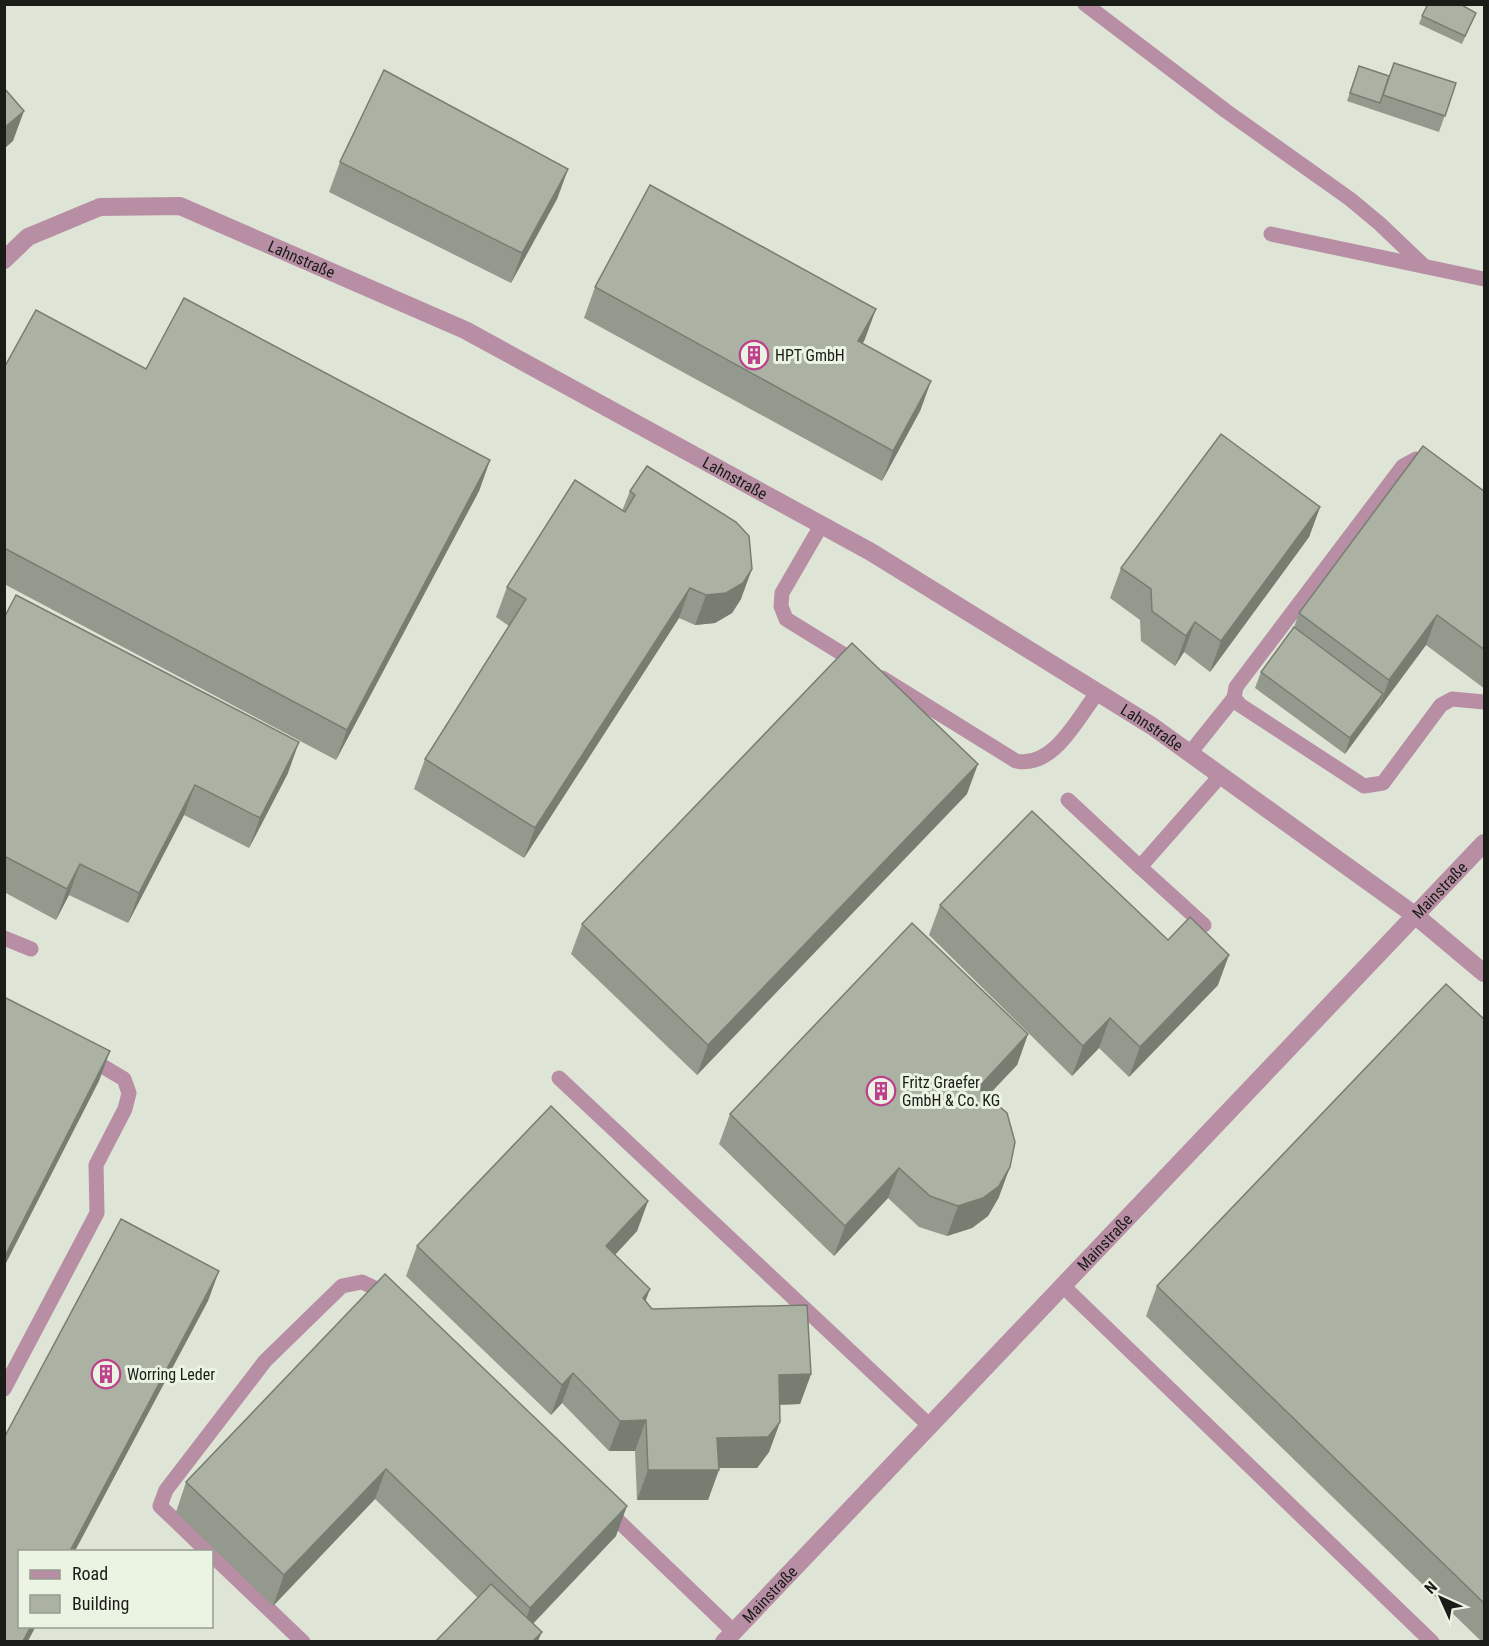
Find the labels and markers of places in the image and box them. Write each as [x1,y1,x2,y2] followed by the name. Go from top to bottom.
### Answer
[738,339,770,371] building icon: HPT GmbH
[775,346,845,365] place label: HPT GmbH
[902,1073,1000,1110] place label: Fritz Graefer GmbH & Co. KG
[865,1075,897,1107] building icon: Fritz Graefer GmbH & Co. KG
[90,1358,122,1390] building icon: Worring Leder
[127,1365,215,1384] place label: Worring Leder

